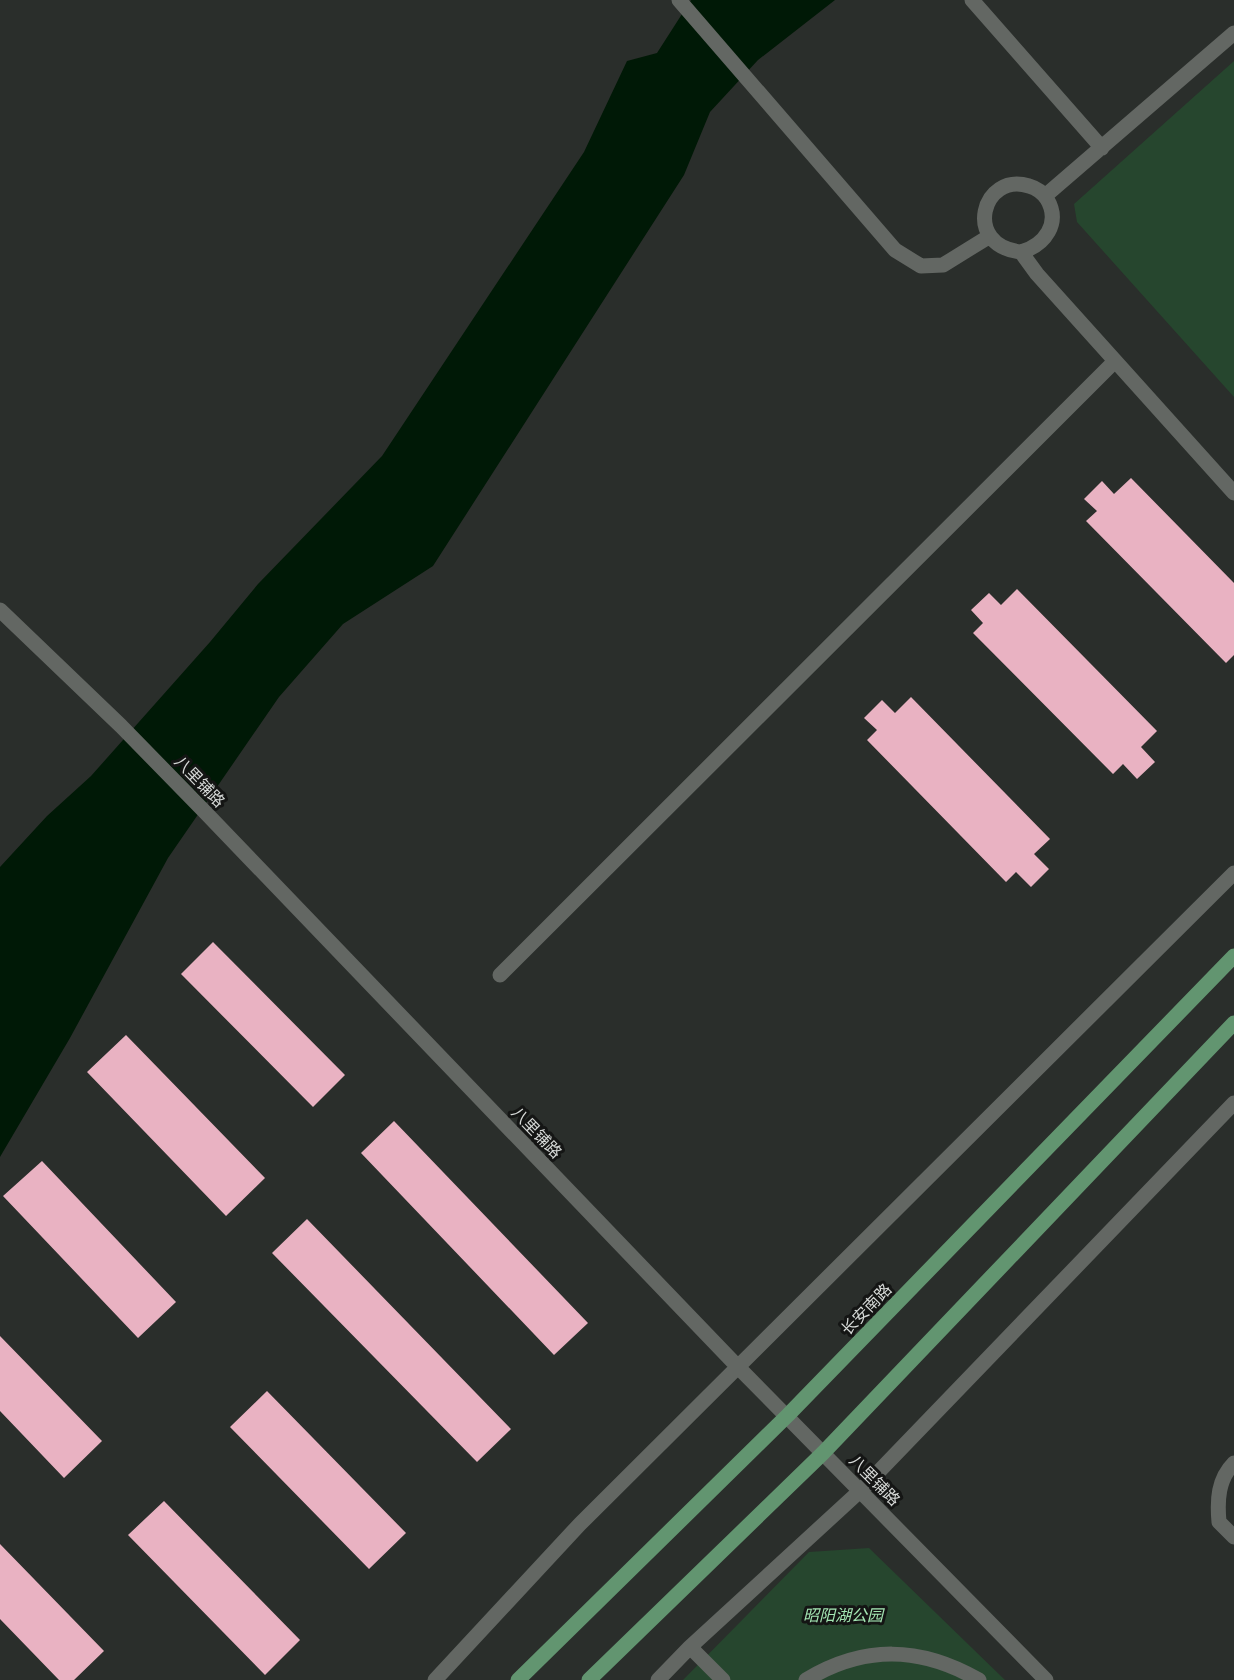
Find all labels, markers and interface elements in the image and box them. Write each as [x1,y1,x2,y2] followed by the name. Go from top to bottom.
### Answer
[171,751,229,811] street label: 八里铺路
[508,1102,566,1162] street label: 八里铺路
[837,1279,895,1339] street label: 长安南路
[845,1450,905,1510] street label: 八里铺路
[803,1605,885,1625] park label: 昭阳湖公园

